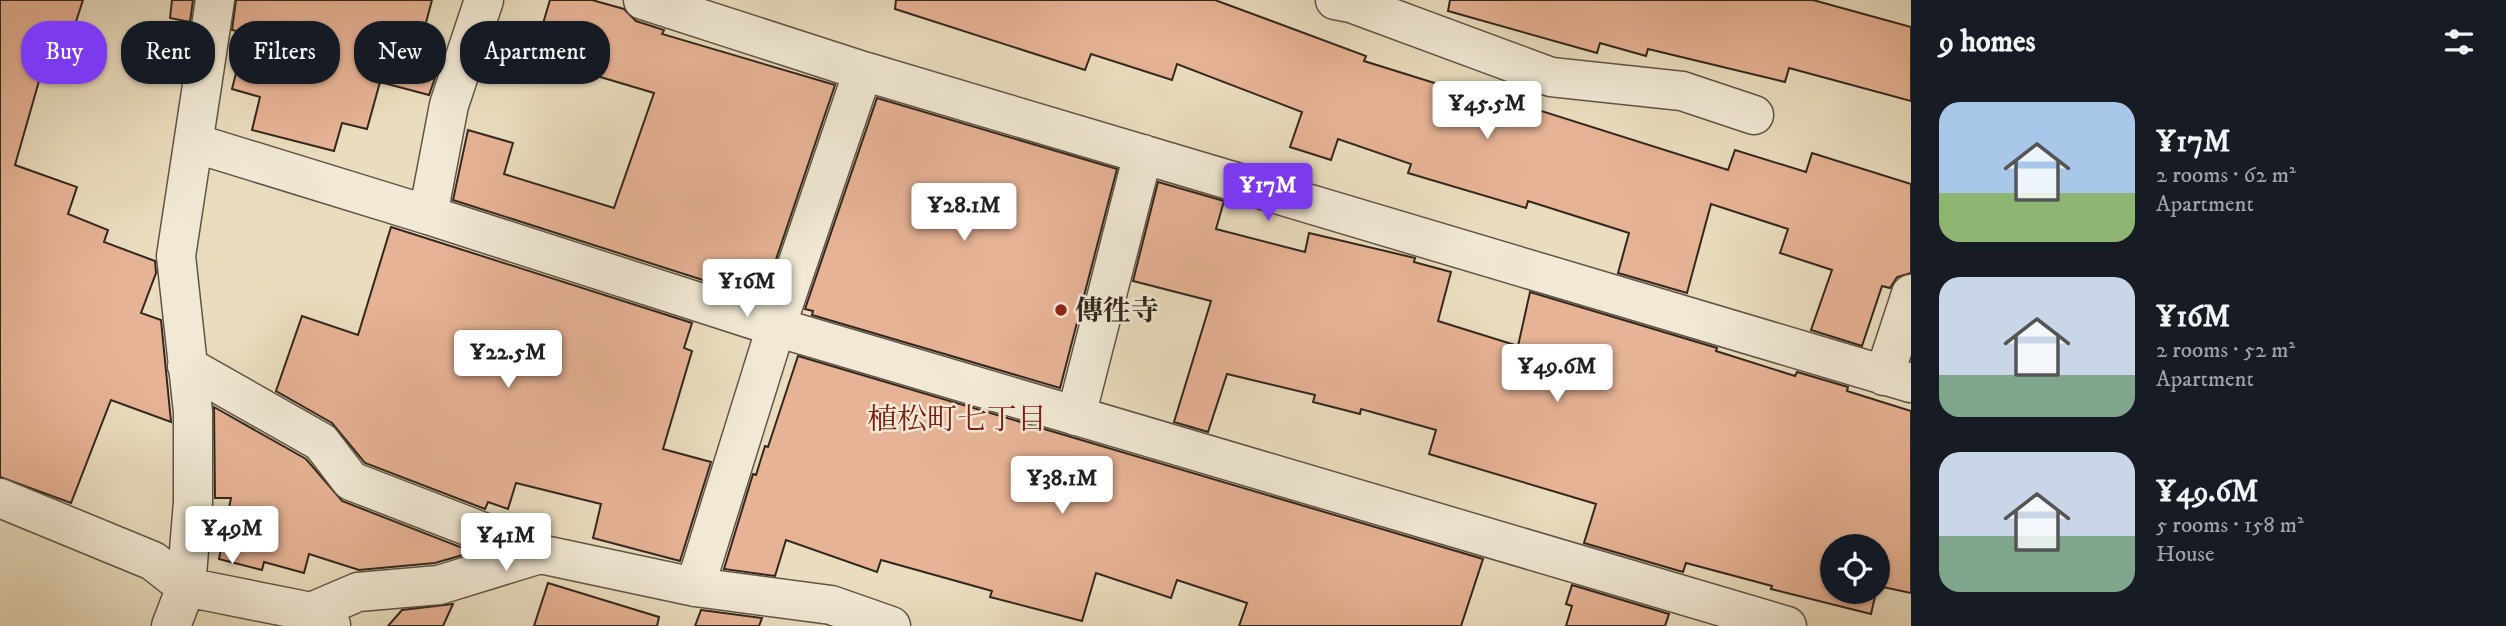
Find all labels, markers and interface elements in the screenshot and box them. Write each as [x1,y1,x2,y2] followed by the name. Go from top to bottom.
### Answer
[21,21,107,84] chip: Buy
[121,21,215,84] chip: Rent
[229,21,340,84] chip: Filters
[354,21,446,84] chip: New
[460,21,610,84] chip: Apartment
[2440,23,2478,61] icon: filters
[1939,24,2036,61] text: 9 homes
[1430,82,1544,141] pin: ¥45.5M
[1449,89,1525,118] text: ¥45.5M
[2156,124,2230,161] text: ¥17M
[1995,130,2079,214] icon: home
[2156,161,2296,190] text: 2 rooms · 62 m²
[1227,164,1309,223] pin: ¥17M
[1239,171,1297,200] text: ¥17M
[907,184,1021,243] pin: ¥28.1M
[2156,190,2254,219] text: Apartment
[927,191,1001,220] text: ¥28.1M
[706,260,788,319] pin: ¥16M
[719,267,775,296] text: ¥16M
[1075,294,1159,329] place label: 傳徃寺
[2156,299,2230,336] text: ¥16M
[1053,302,1069,318] marker: 傳徃寺
[1995,305,2079,389] icon: home
[451,330,565,390] pin: ¥22.5M
[2156,336,2295,365] text: 2 rooms · 52 m²
[470,338,546,367] text: ¥22.5M
[1500,344,1614,404] pin: ¥49.6M
[1518,352,1596,381] text: ¥49.6M
[2156,365,2254,394] text: Apartment
[867,402,1047,439] district label: 植松町七丁目
[1005,456,1119,516] pin: ¥38.1M
[1027,464,1097,493] text: ¥38.1M
[2156,474,2259,511] text: ¥49.6M
[1995,480,2079,564] icon: home
[191,506,273,566] pin: ¥49M
[2156,511,2304,540] text: 5 rooms · 158 m²
[201,514,263,543] text: ¥49M
[465,514,547,573] pin: ¥41M
[477,521,535,550] text: ¥41M
[1820,534,1890,604] map controls
[1820,534,1890,604] button: locate
[2156,540,2214,569] text: House

